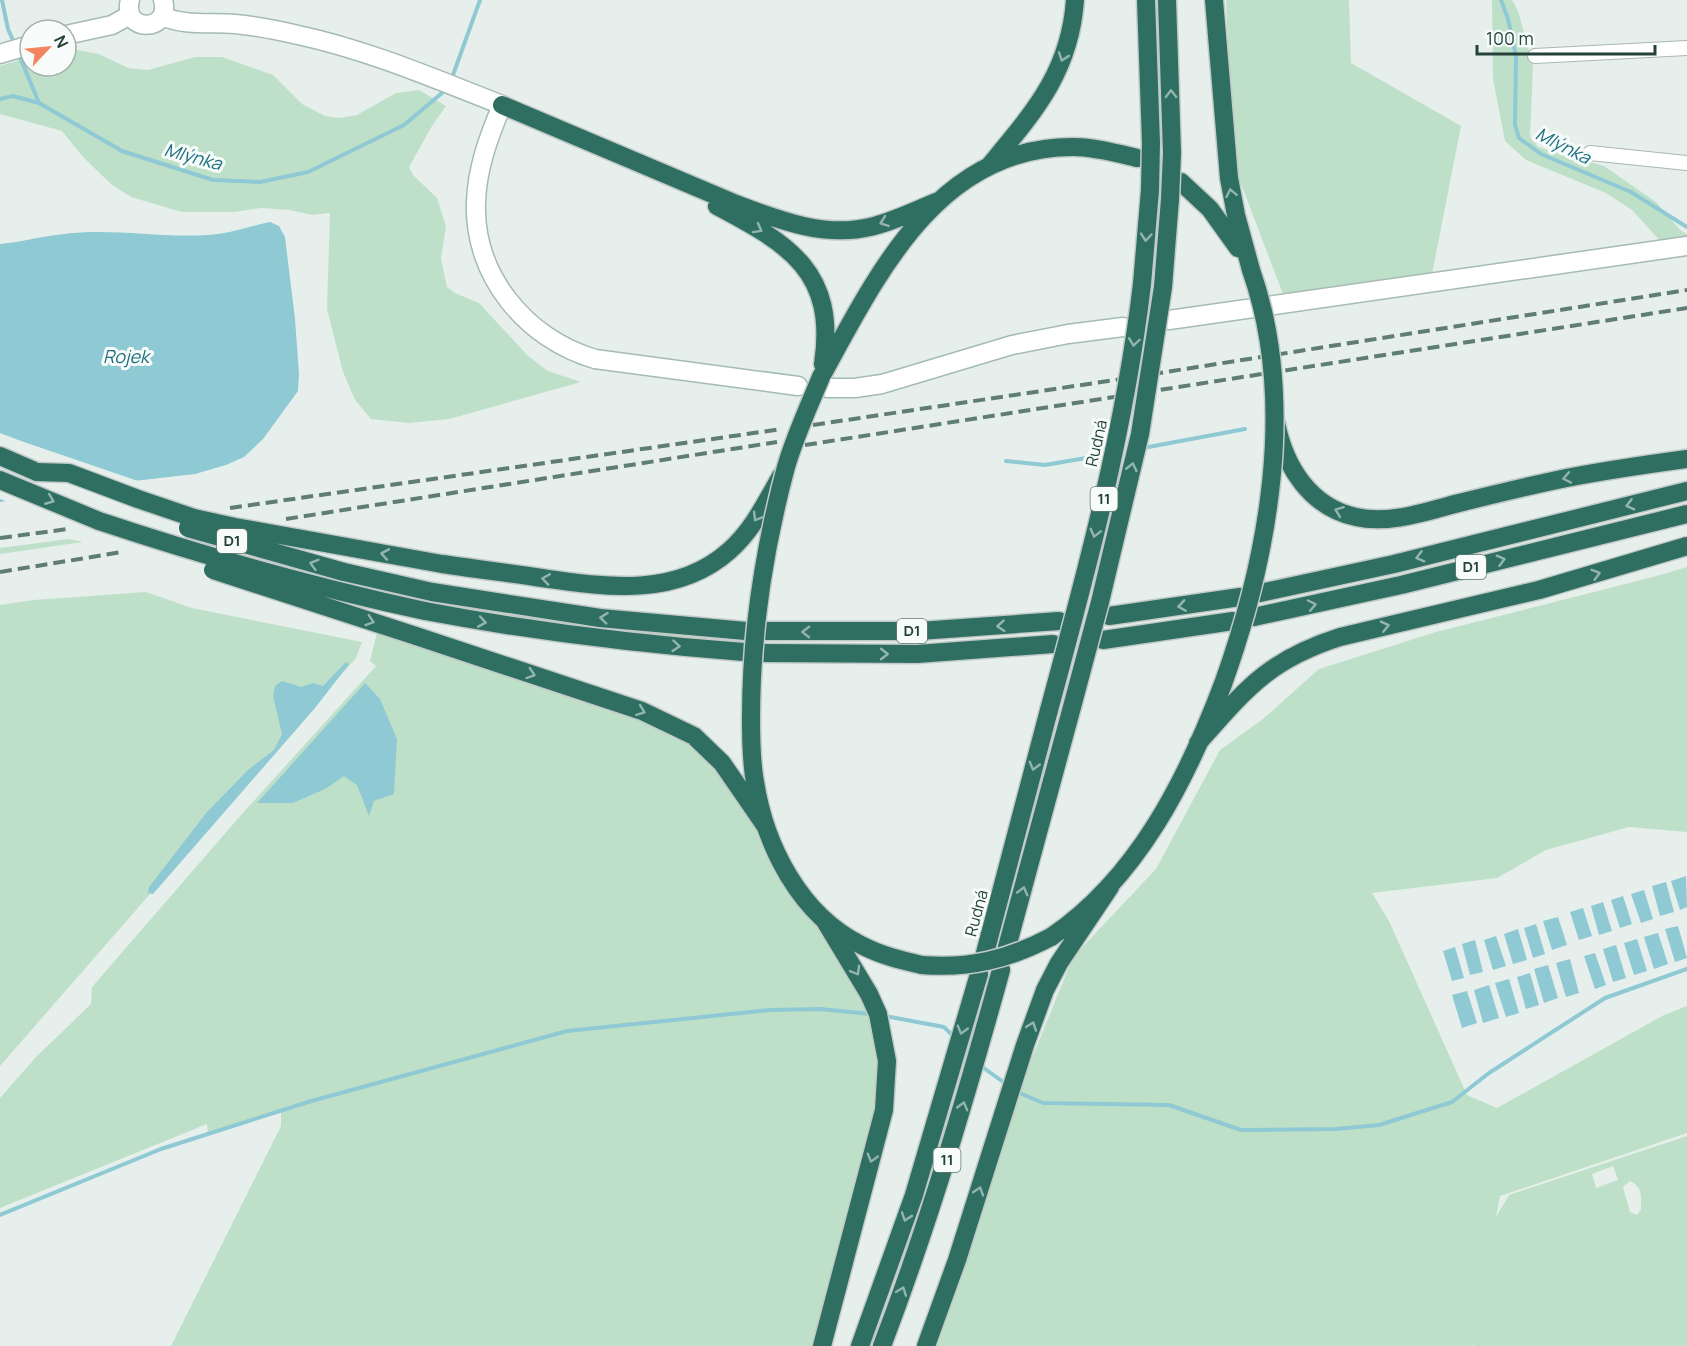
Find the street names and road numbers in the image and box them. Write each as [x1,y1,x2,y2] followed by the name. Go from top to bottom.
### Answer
[1080,417,1112,469] street label: Rudná
[1090,487,1118,511] road number: 11
[217,529,247,553] road number: D1
[1456,555,1486,579] road number: D1
[897,619,927,643] road number: D1
[959,887,993,939] street label: Rudná
[934,1148,960,1172] road number: 11

